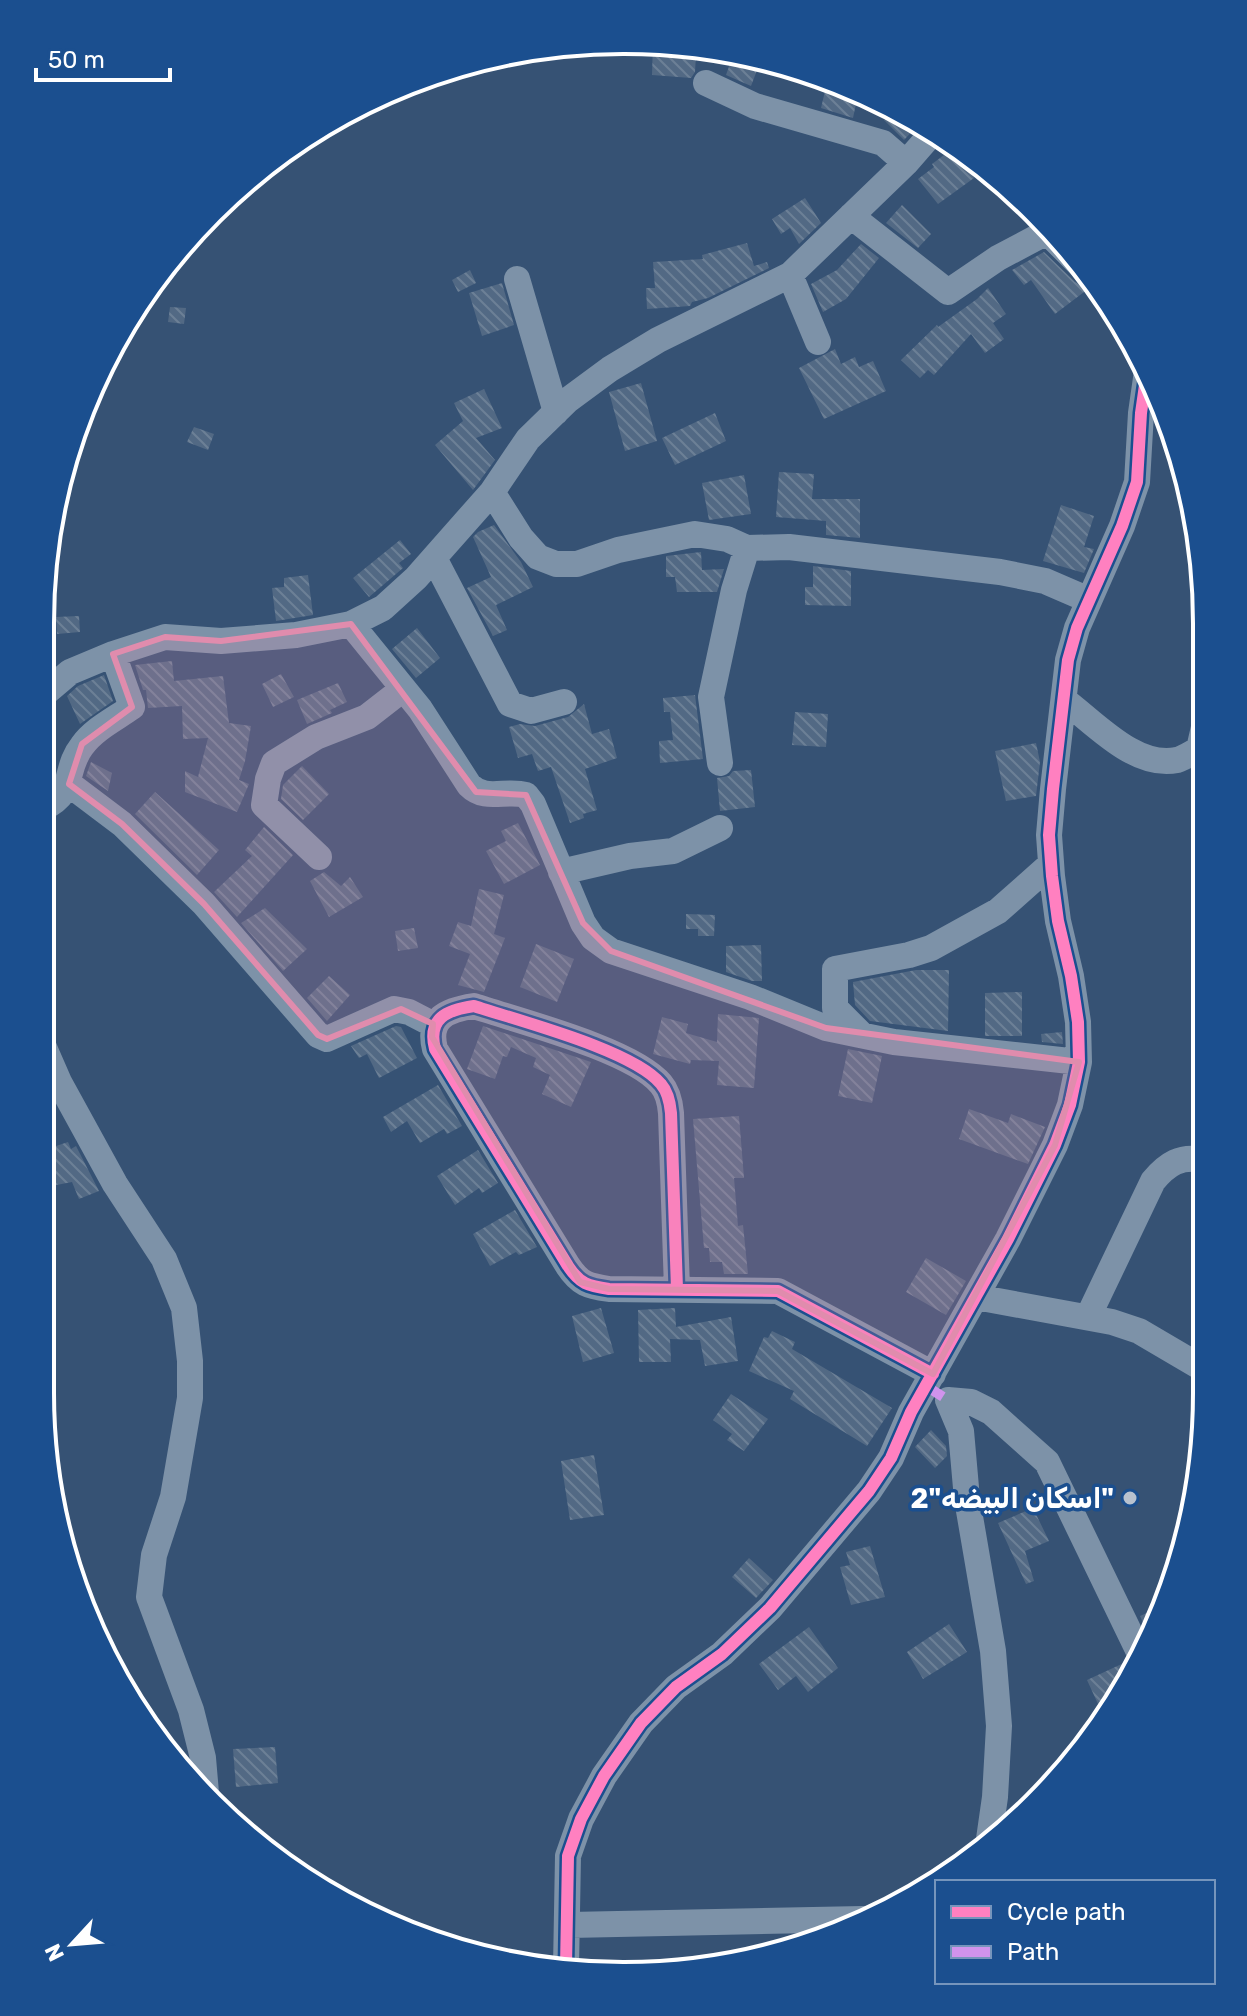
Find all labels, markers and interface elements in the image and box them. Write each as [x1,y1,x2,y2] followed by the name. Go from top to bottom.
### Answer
[36,32,170,82] scale bar
[48,46,105,74] text: 50 m
[910,1482,1114,1515] place label: اسكان البيضه"2"
[1121,1489,1139,1507] marker: اسكان البيضه"2"
[935,1880,1215,1984] legend
[1007,1898,1126,1926] text: Cycle path
[32,1904,112,1984] north arrow
[1007,1938,1059,1966] text: Path
[39,1940,70,1966] text: N

